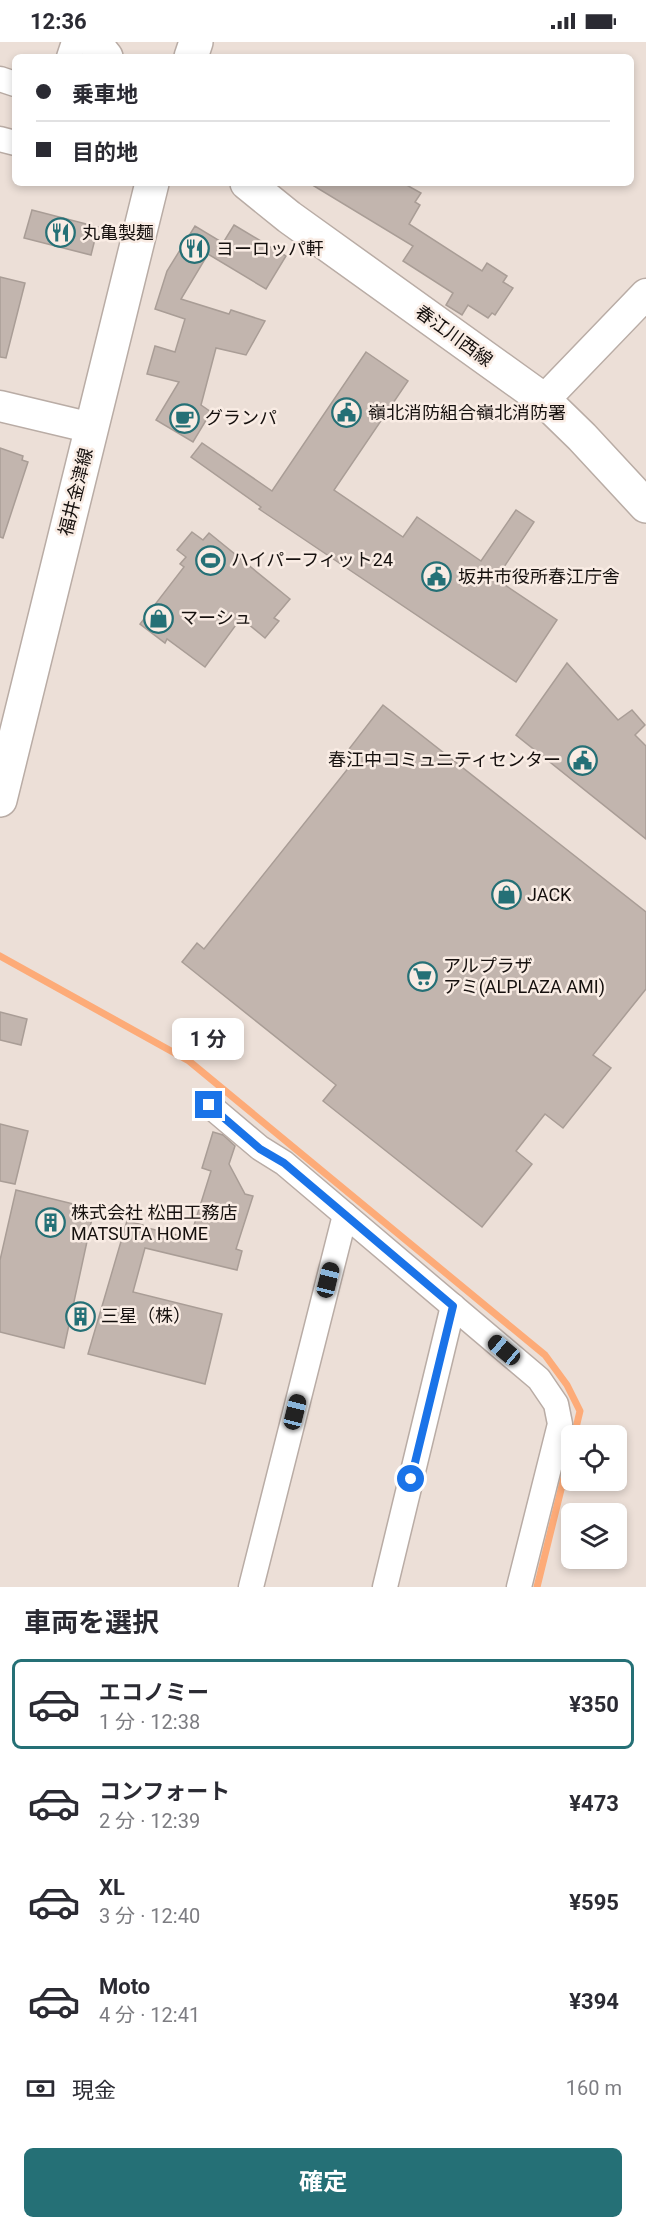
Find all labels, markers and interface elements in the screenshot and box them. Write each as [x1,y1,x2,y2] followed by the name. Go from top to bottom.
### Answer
[30,9,87,34] text: 12:36
[72,82,138,107] text: 乗車地
[72,140,138,165] text: 目的地
[45,217,77,249] restaurant icon: 丸亀製麺
[82,222,154,243] place label: 丸亀製麺
[179,233,211,265] restaurant icon: ヨーロッパ軒
[216,238,324,259] place label: ヨーロッパ軒
[412,301,497,371] street label: 春江川西線
[331,397,363,429] public building icon: 嶺北消防組合嶺北消防署
[168,402,200,434] cafe icon: グランパ
[368,402,566,423] place label: 嶺北消防組合嶺北消防署
[205,407,277,428] place label: グランパ
[54,446,97,538] street label: 福井金津線
[194,544,226,576] sports icon: ハイパーフィット24
[231,549,393,570] place label: ハイパーフィット24
[421,561,453,593] public building icon: 坂井市役所春江庁舎
[458,566,620,587] place label: 坂井市役所春江庁舎
[143,602,175,634] shop icon: マーシュ
[180,607,252,628] place label: マーシュ
[566,744,598,776] public building icon: 春江中コミュニティセンター
[328,749,561,770] place label: 春江中コミュニティセンター
[490,879,522,911] shop icon: JACK
[527,884,572,905] place label: JACK
[443,955,605,998] place label: アルプラザ アミ(ALPLAZA AMI)
[406,960,438,992] supermarket icon: アルプラザ アミ(ALPLAZA AMI)
[173,1018,245,1060] callout: 1 分
[190,1027,226,1051] text: 1 分
[195,1091,222,1118] route end
[71,1202,237,1244] place label: 株式会社 松田工務店 MATSUTA HOME
[34,1207,66,1239] building icon: 株式会社 松田工務店 MATSUTA HOME
[315,1260,341,1300] car
[64,1300,96,1332] building icon: 三星（株）
[101,1305,191,1326] place label: 三星（株）
[484,1332,524,1368] car
[282,1392,308,1432] car
[561,1425,627,1569] map controls
[561,1425,627,1491] button: locate
[397,1465,424,1492] route start
[561,1503,627,1569] button: layers
[24,1607,159,1639] text: 車両を選択
[27,1677,81,1731] icon: car
[99,1680,209,1705] text: エコノミー
[569,1692,619,1717] text: ¥350
[99,1710,200,1734] text: 1 分 · 12:38
[27,1776,81,1830] icon: car
[99,1779,230,1804] text: コンフォート
[569,1791,619,1816] text: ¥473
[99,1809,200,1833] text: 2 分 · 12:39
[27,1875,81,1929] icon: car
[99,1875,125,1900] text: XL
[569,1890,619,1915] text: ¥595
[99,1904,200,1928] text: 3 分 · 12:40
[27,1974,81,2028] icon: car
[99,1974,150,1999] text: Moto
[569,1989,619,2014] text: ¥394
[99,2003,200,2027] text: 4 分 · 12:41
[24,2072,57,2105] icon: cash
[566,2076,622,2100] text: 160 m
[72,2078,116,2103] text: 現金
[24,2148,622,2217] button: 確定

